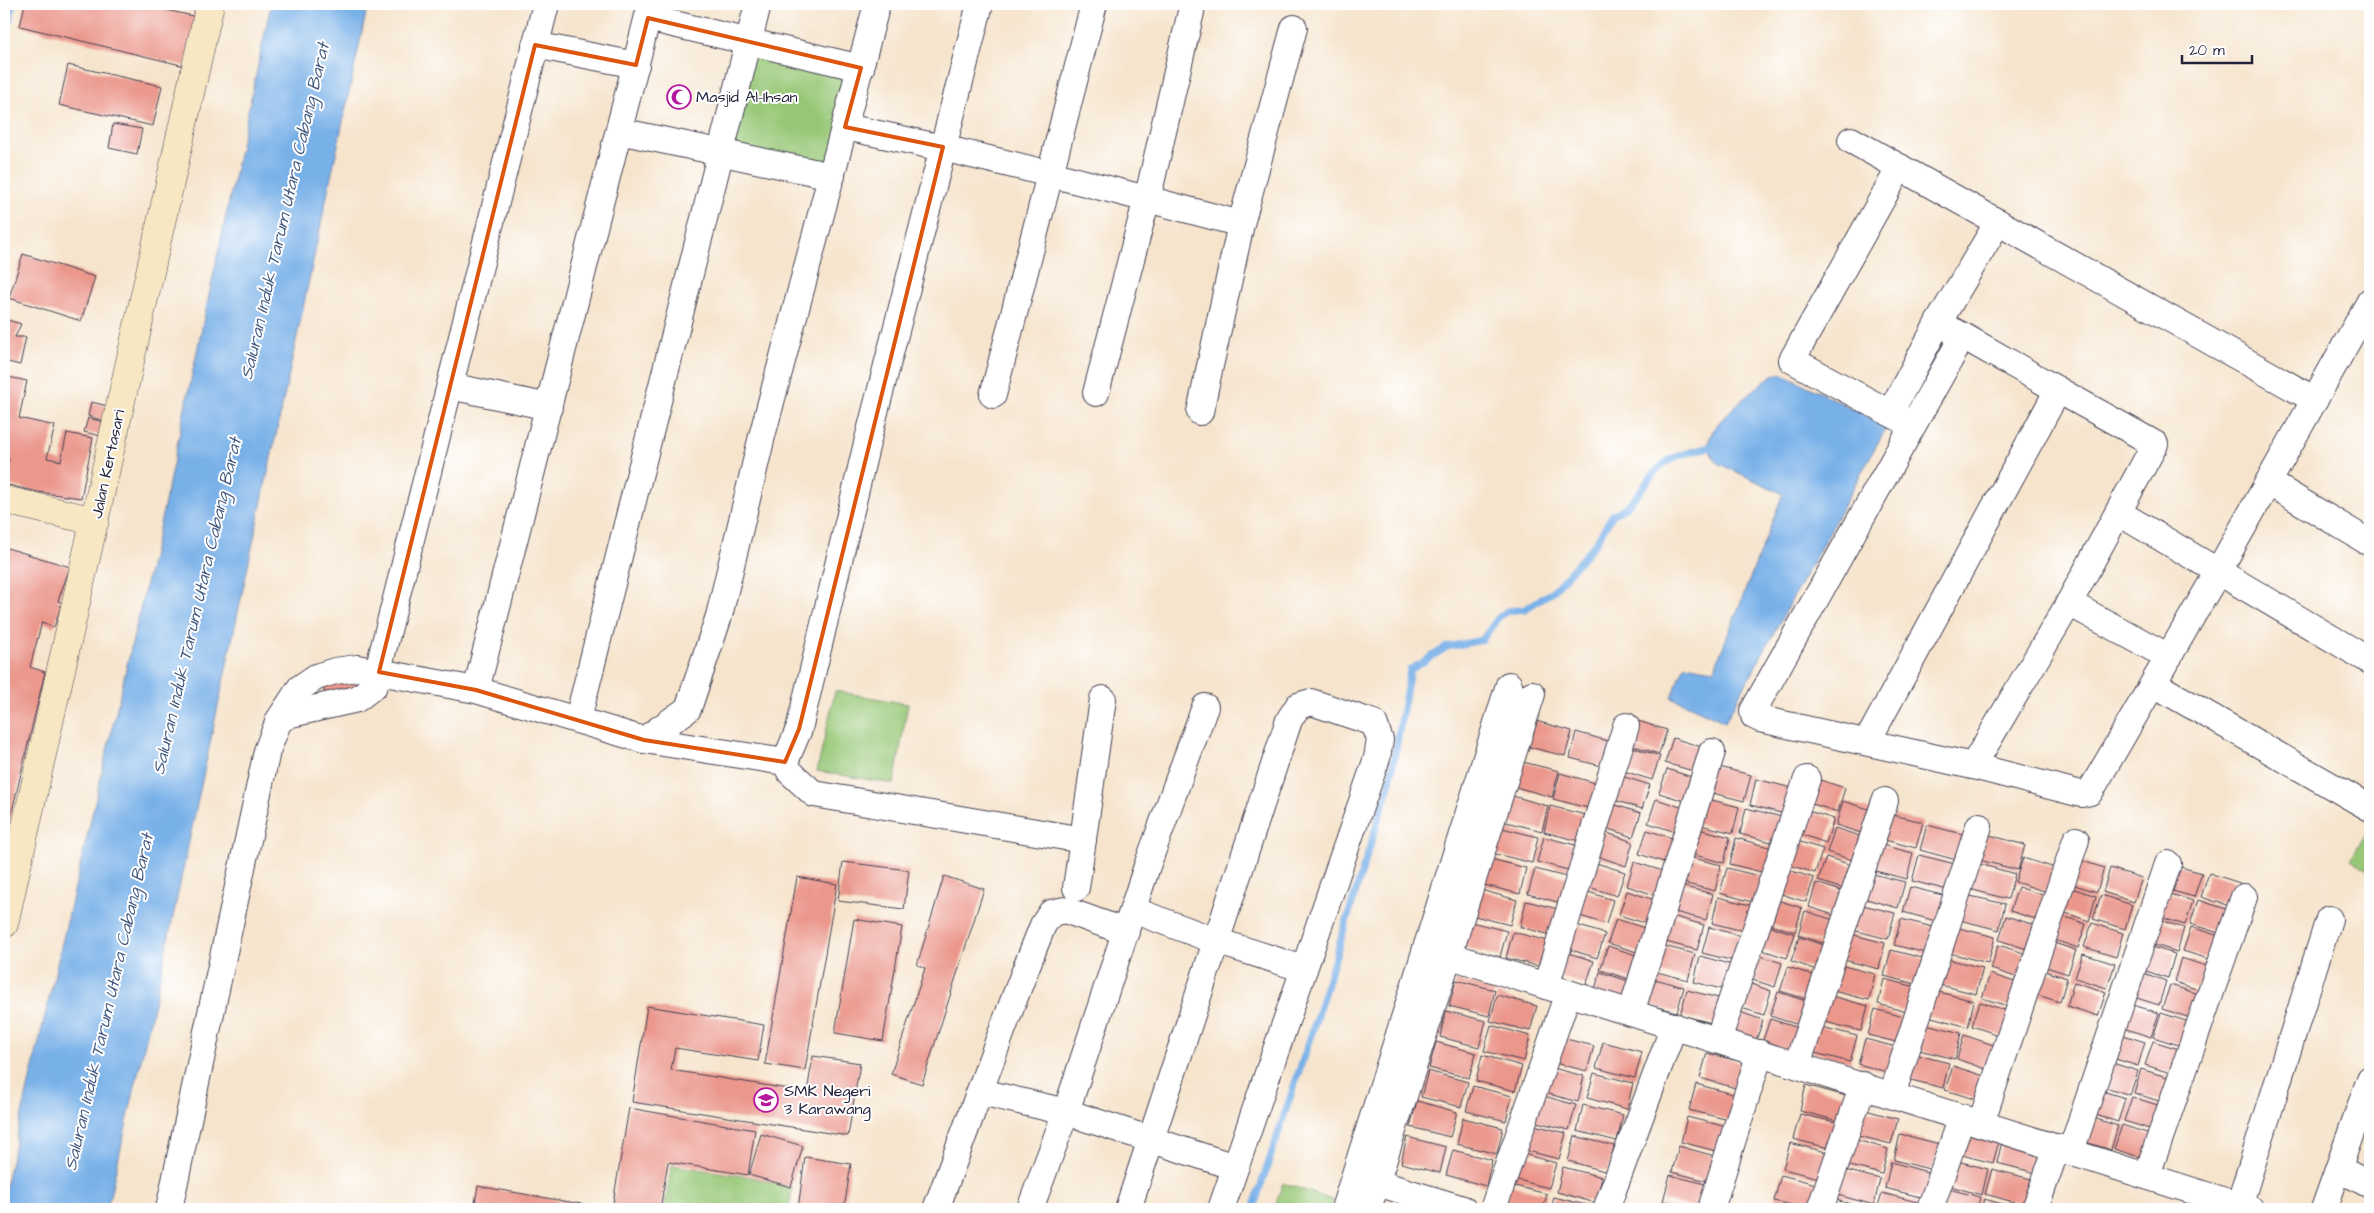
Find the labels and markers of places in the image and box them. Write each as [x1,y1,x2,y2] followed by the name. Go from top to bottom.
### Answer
[666,84,692,110] mosque icon: Masjid Al-Ihsan
[696,86,798,108] place label: Masjid Al-Ihsan
[784,1080,871,1121] place label: SMK Negeri 3 Karawang
[753,1087,779,1113] school or university icon: SMK Negeri 3 Karawang

